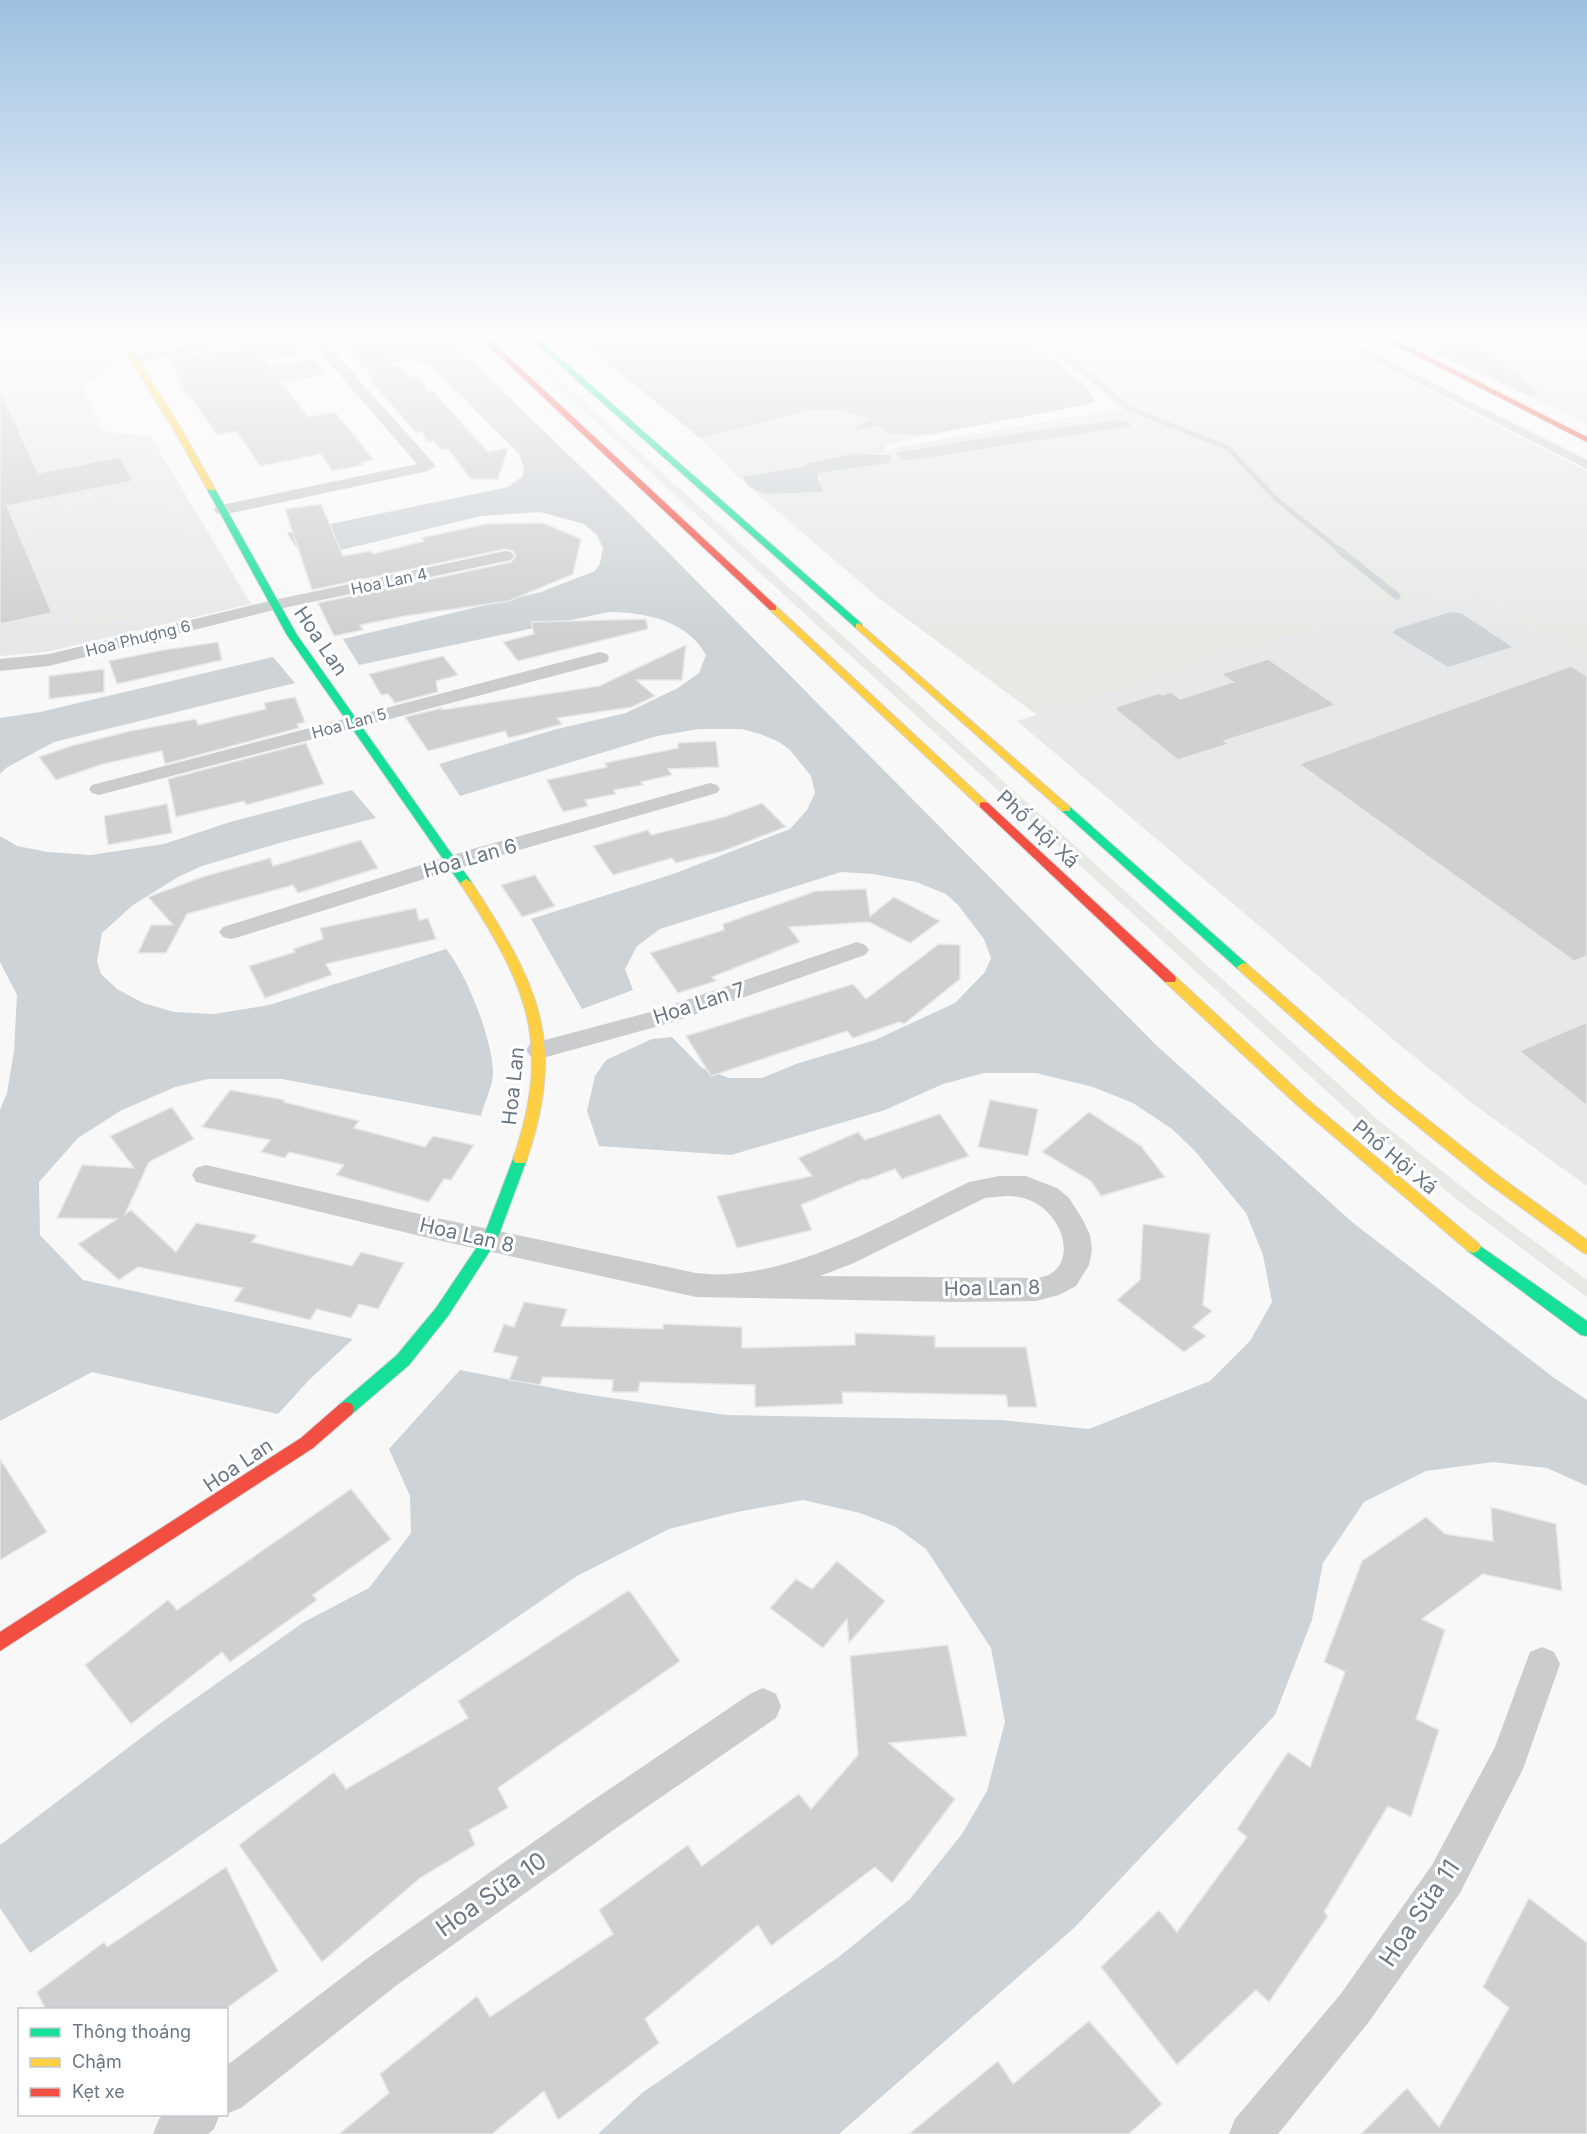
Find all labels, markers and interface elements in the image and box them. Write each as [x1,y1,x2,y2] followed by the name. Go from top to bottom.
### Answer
[349,563,429,599] street label: Hoa Lan 4
[289,602,353,680] street label: Hoa Lan
[83,615,193,661] street label: Hoa Phượng 6
[309,703,389,743] street label: Hoa Lan 5
[992,785,1084,873] street label: Phố Hội Xá
[420,833,520,883] street label: Hoa Lan 6
[650,977,748,1029] street label: Hoa Lan 7
[497,1046,529,1126] street label: Hoa Lan
[1348,1115,1442,1199] street label: Phố Hội Xá
[417,1212,517,1258] street label: Hoa Lan 8
[944,1275,1040,1301] street label: Hoa Lan 8
[199,1433,277,1497] street label: Hoa Lan
[430,1845,552,1943] street label: Hoa Sữa 10
[1373,1854,1465,1972] street label: Hoa Sữa 11
[18,2008,228,2116] legend
[72,2021,191,2042] text: Thông thoáng
[72,2051,122,2072] text: Chậm
[72,2081,125,2102] text: Kẹt xe

